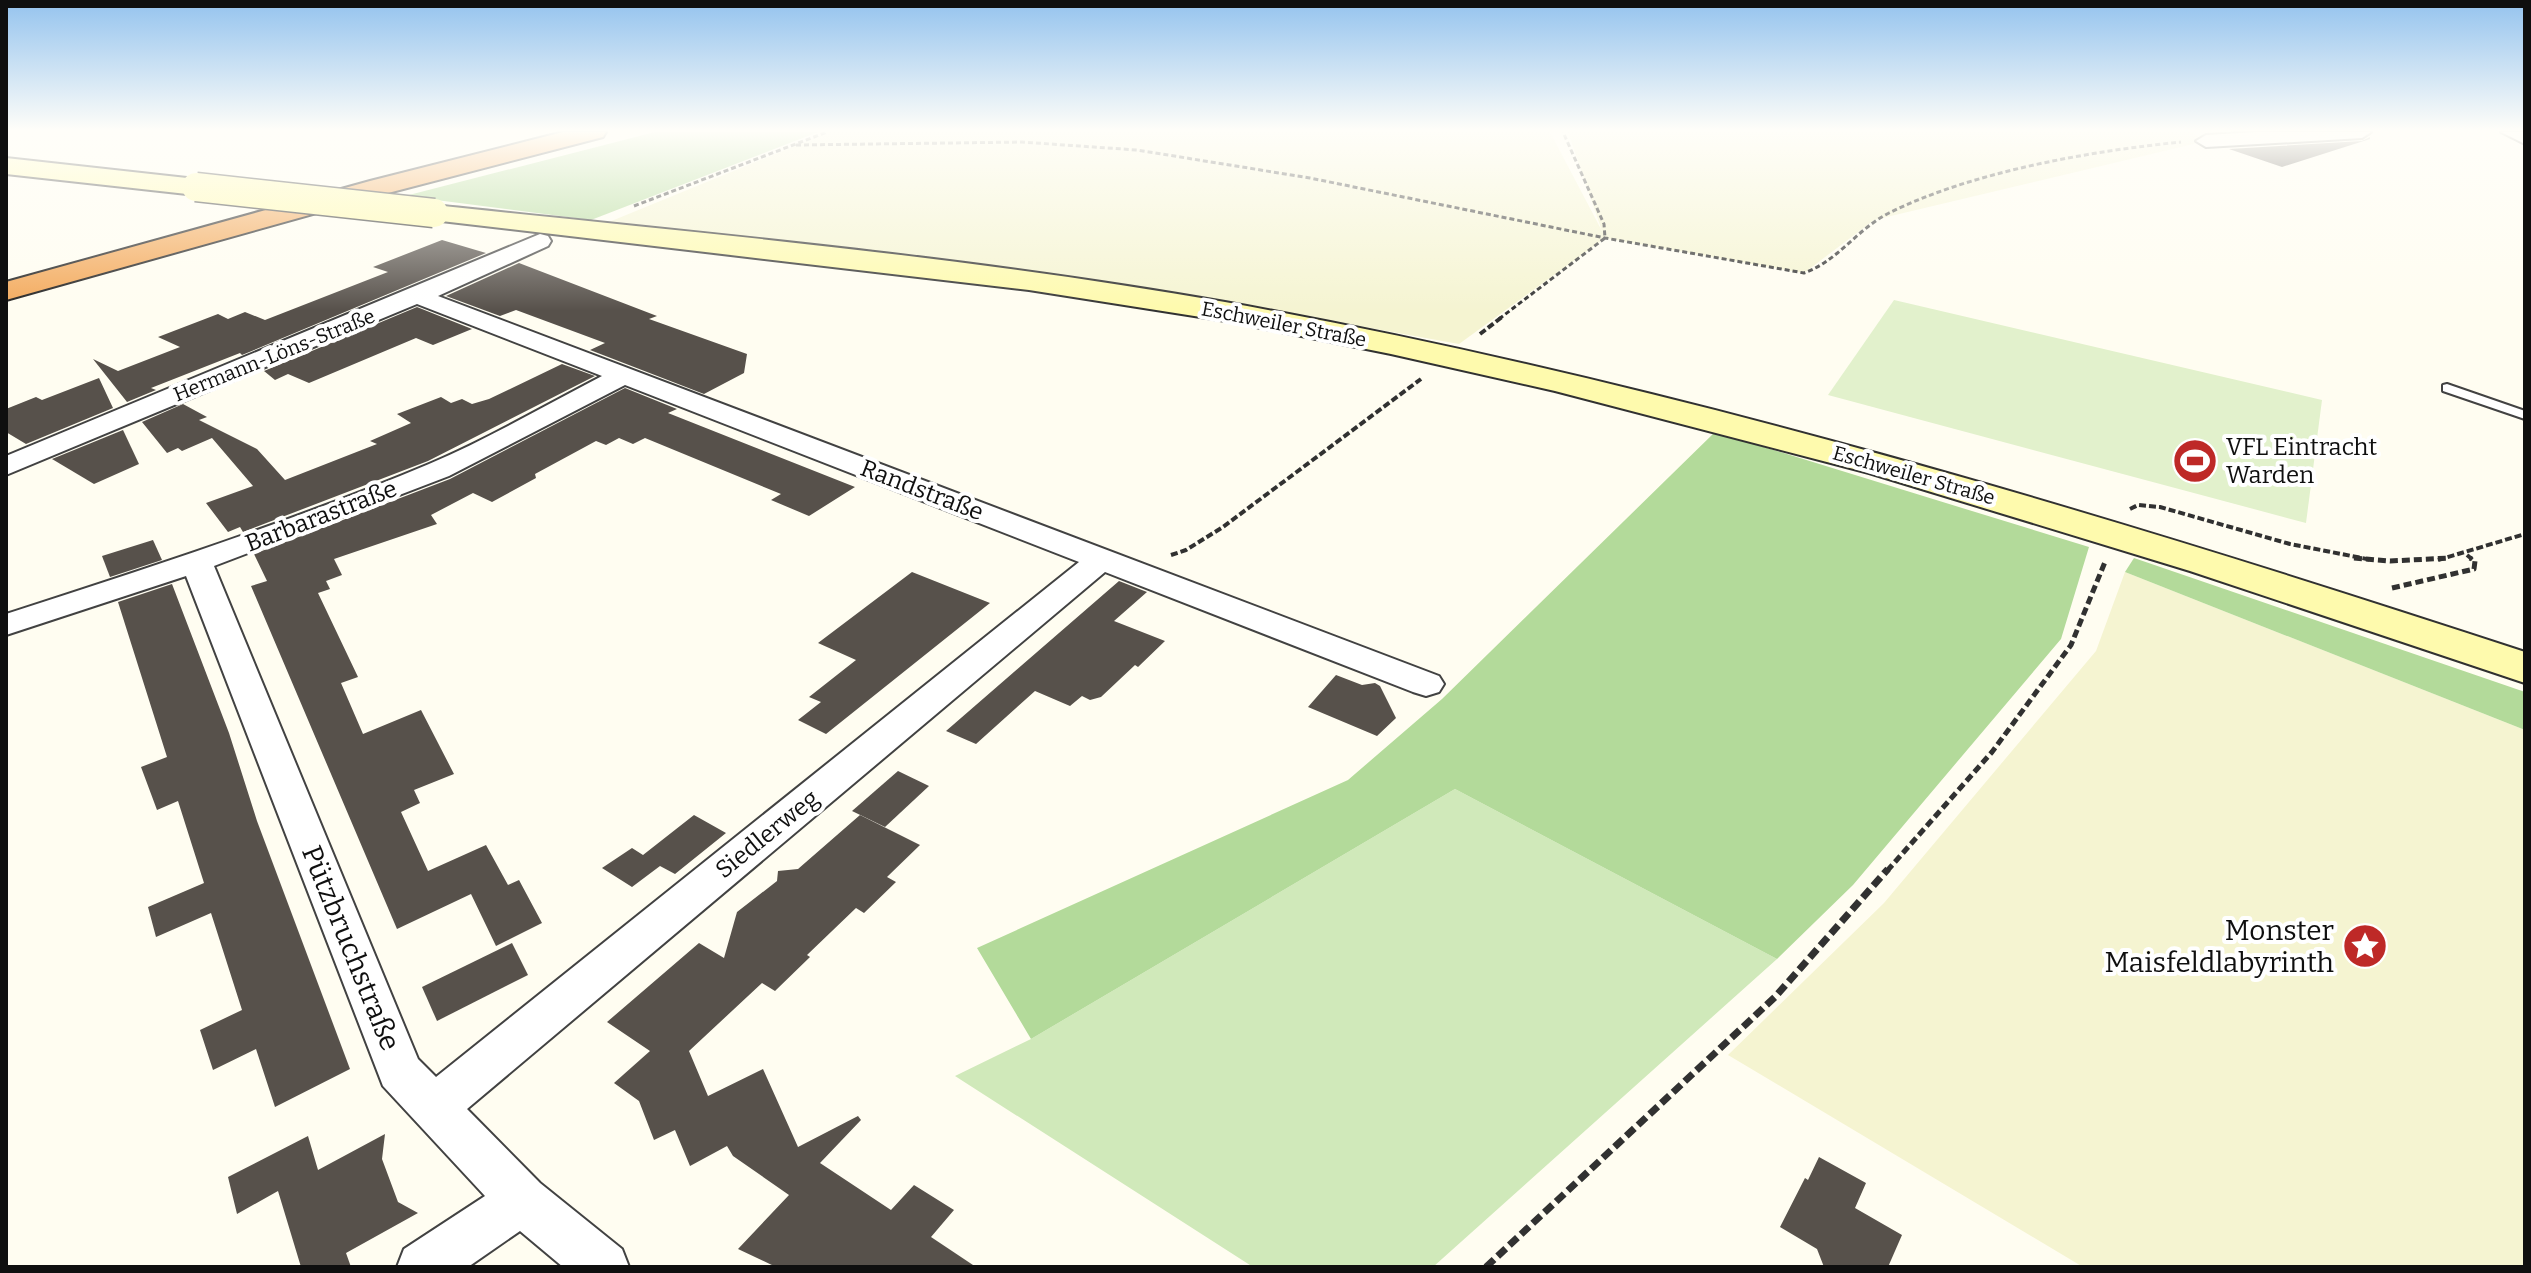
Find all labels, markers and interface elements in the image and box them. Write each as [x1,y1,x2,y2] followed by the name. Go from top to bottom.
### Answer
[1200,296,1368,352] street label: Eschweiler Straße
[170,304,378,406] street label: Hermann-Löns-Straße
[2226,433,2378,489] place label: VFL Eintracht Warden
[2171,437,2219,485] sports icon: VFL Eintracht Warden
[1830,440,1998,510] street label: Eschweiler Straße
[856,454,988,526] street label: Randstraße
[241,474,401,558] street label: Barbarastraße
[710,784,824,884] street label: Siedlerweg
[295,841,407,1055] street label: Pützbruchstraße
[2104,914,2334,979] place label: Monster Maisfeldlabyrinth
[2341,922,2389,970] place icon: Monster Maisfeldlabyrinth

